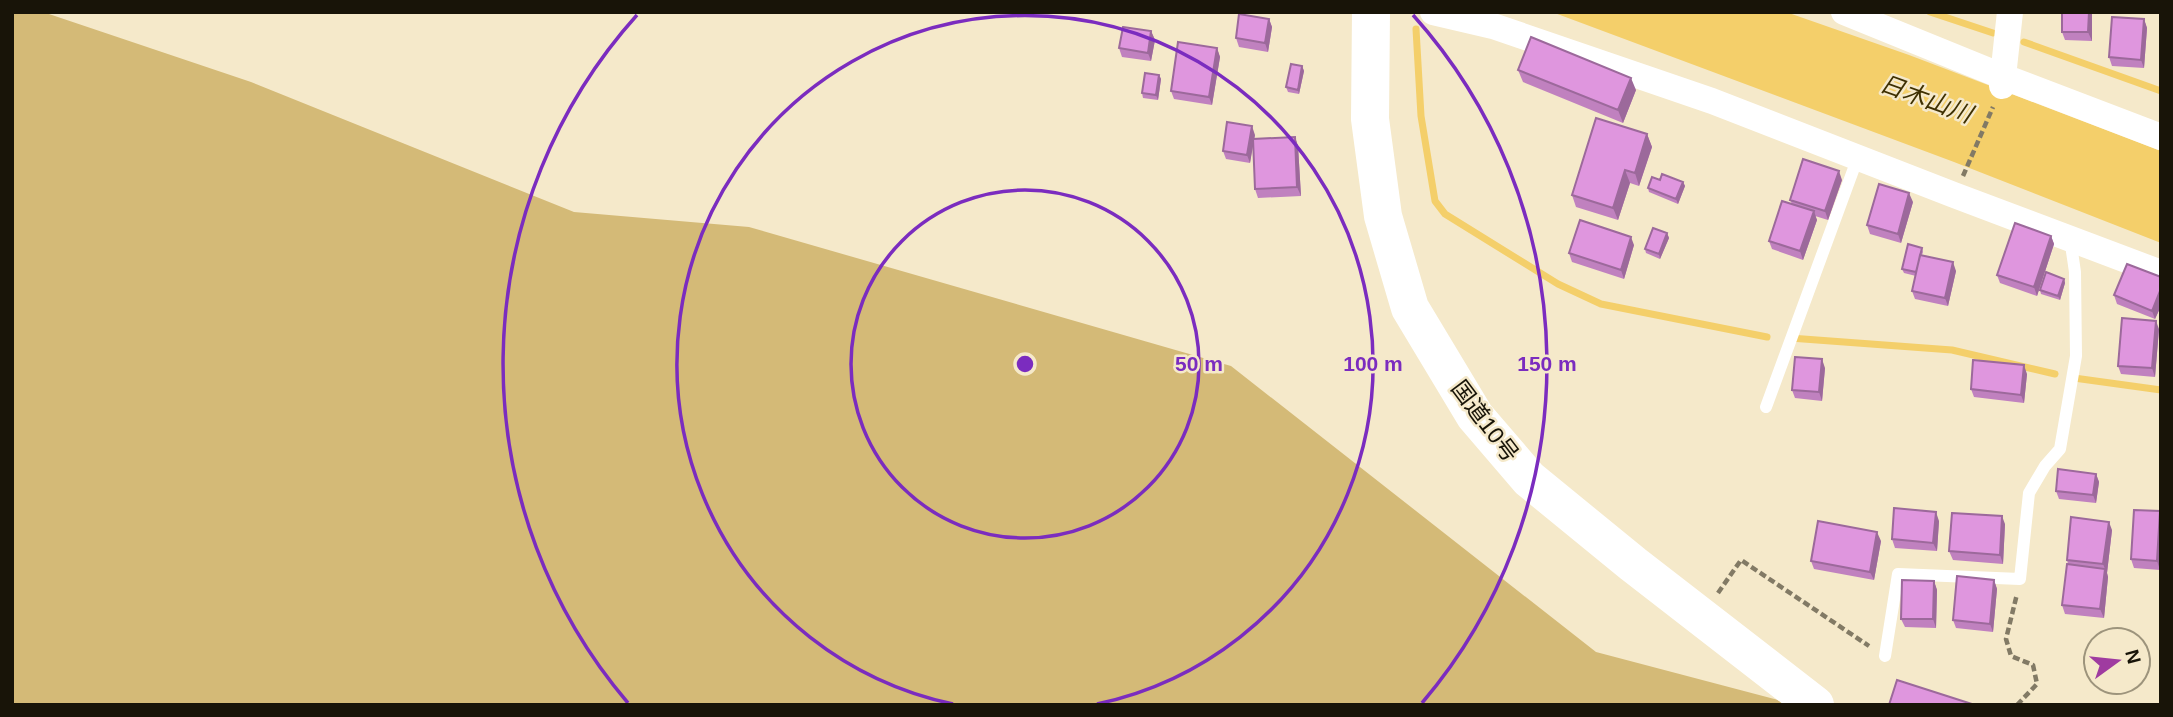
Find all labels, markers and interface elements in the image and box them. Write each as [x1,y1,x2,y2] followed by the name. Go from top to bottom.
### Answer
[1876,69,1979,129] water label: 日木山川
[1013,352,1037,376] centre of rings
[1175,352,1223,375] text: 50 m
[1343,352,1403,375] text: 100 m
[1517,352,1577,375] text: 150 m
[1446,375,1524,467] street label: 国道10号
[2082,626,2152,696] north arrow
[2121,647,2145,666] text: N

